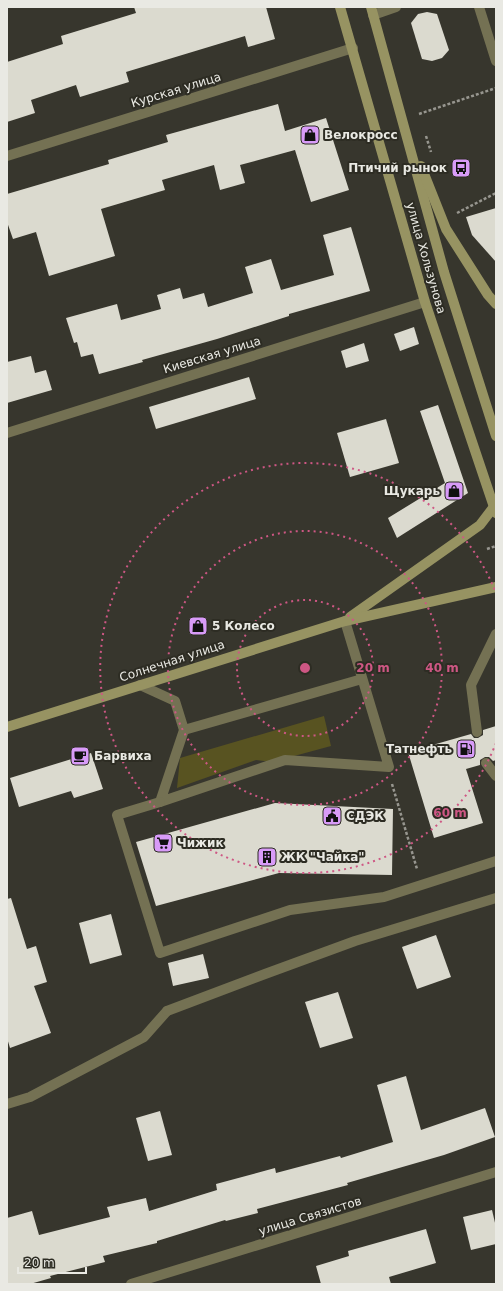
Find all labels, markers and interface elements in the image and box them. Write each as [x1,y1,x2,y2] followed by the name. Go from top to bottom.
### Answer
[129,70,223,110] street label: Курская улица
[299,124,321,146] shop icon: Велокросс
[324,128,398,142] place label: Велокросс
[450,157,472,179] bus stop icon: Птичий рынок
[348,161,447,175] place label: Птичий рынок
[403,201,449,315] street label: улица Хользунова
[162,334,262,376] street label: Киевская улица
[443,480,465,502] shop icon: Щукарь
[384,484,440,498] place label: Щукарь
[187,615,209,637] shop icon: 5 Колесо
[212,619,275,633] place label: 5 Колесо
[118,637,226,685] street label: Солнечная улица
[298,661,312,675] centre of rings
[356,661,390,675] text: 20 m
[425,661,459,675] text: 40 m
[455,738,477,760] fuel station icon: Татнефть
[386,742,452,756] place label: Татнефть
[69,745,91,767] cafe icon: Барвиха
[94,749,152,763] place label: Барвиха
[321,805,343,827] public building icon: СДЭК
[433,806,467,820] text: 60 m
[346,809,384,823] place label: СДЭК
[152,832,174,854] supermarket icon: Чижик
[177,836,224,850] place label: Чижик
[256,846,278,868] building icon: ЖК "Чайка"
[281,850,365,864] place label: ЖК "Чайка"
[257,1194,363,1238] street label: улица Связистов
[18,1249,86,1275] scale bar
[24,1256,55,1270] text: 20 m

